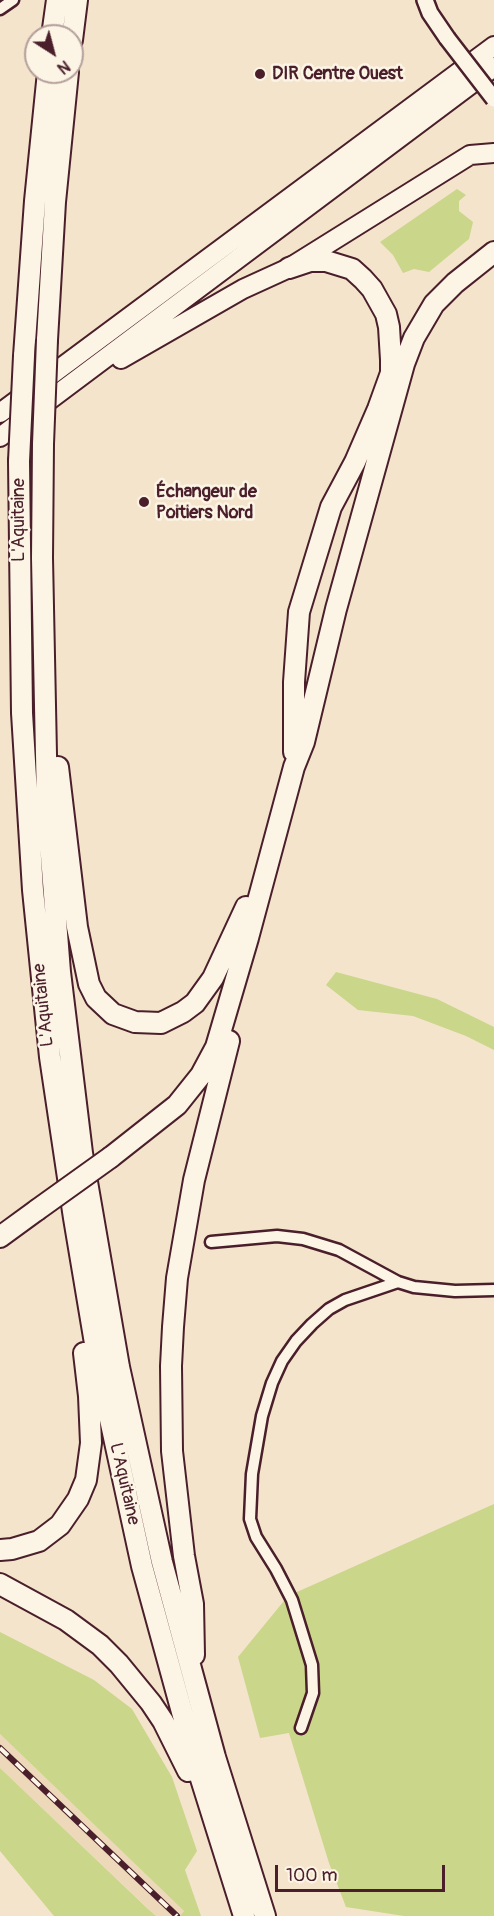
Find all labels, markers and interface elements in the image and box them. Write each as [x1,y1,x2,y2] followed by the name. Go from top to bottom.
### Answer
[24,24,84,84] north arrow
[53,56,74,78] text: N
[272,63,403,85] place label: DIR Centre Ouest
[253,67,267,81] marker: DIR Centre Ouest
[8,478,30,562] street label: L'Aquitaine
[156,481,257,524] place label: Échangeur de Poitiers Nord
[137,495,151,509] marker: Échangeur de Poitiers Nord
[29,962,59,1048] street label: L'Aquitaine
[104,1441,144,1527] street label: L'Aquitaine
[278,1853,448,1891] scale bar
[286,1864,338,1887] text: 100 m

